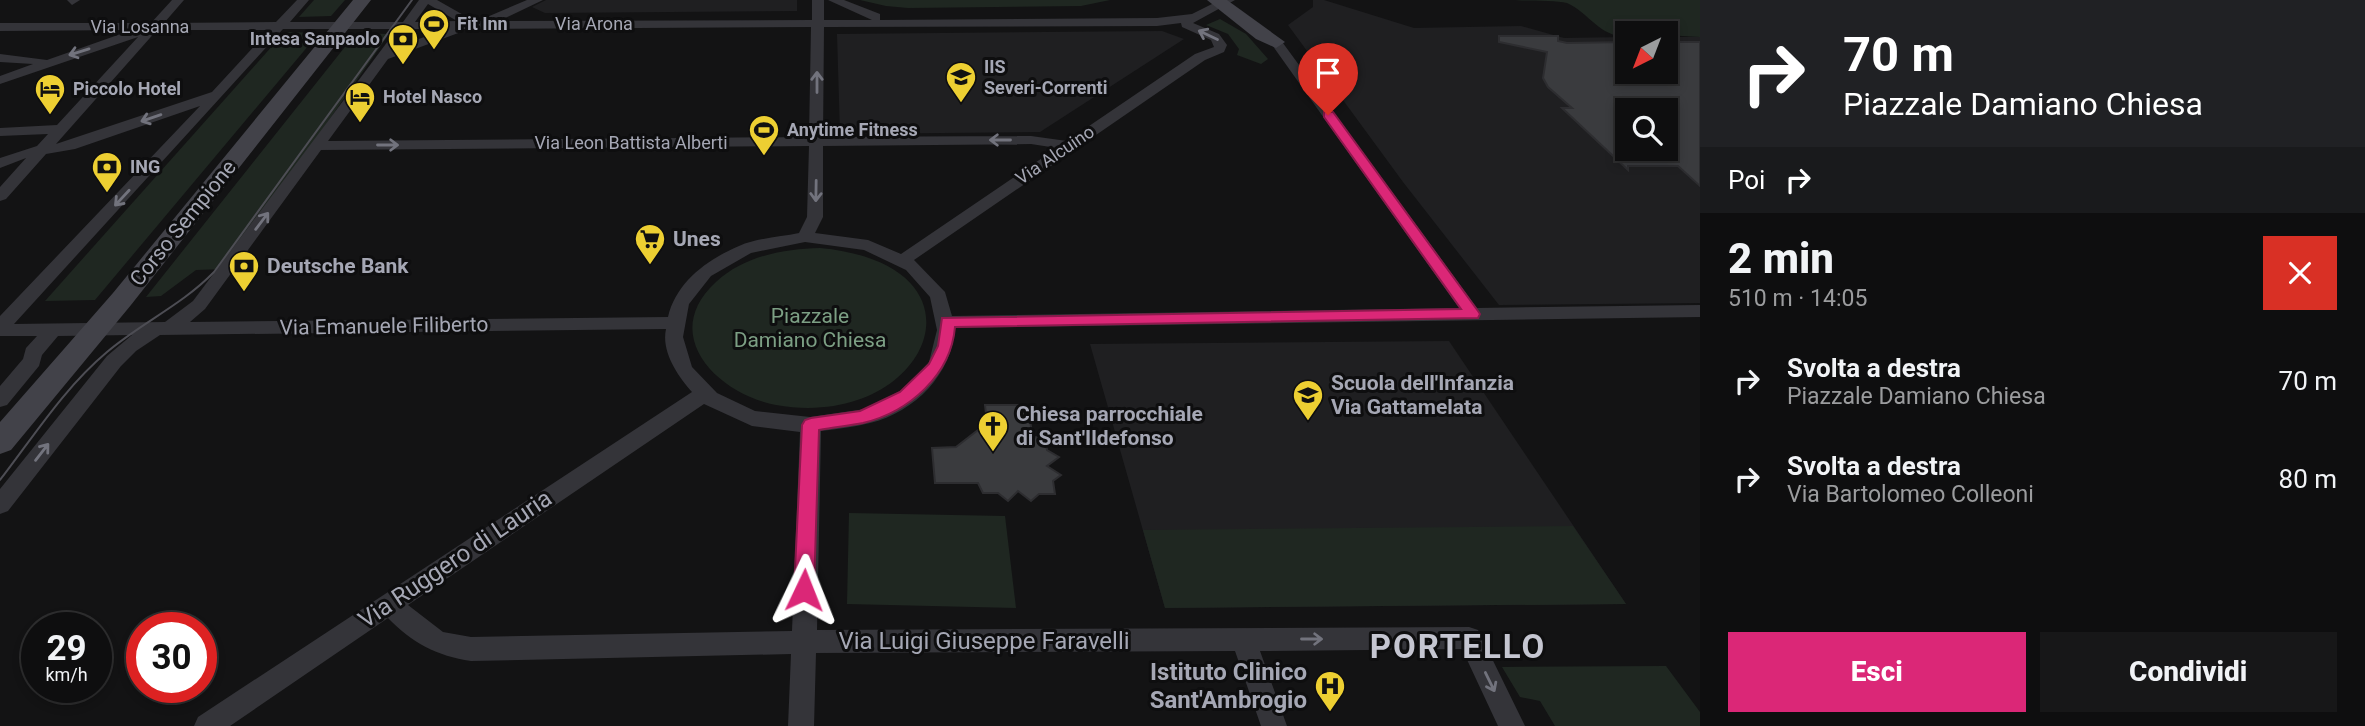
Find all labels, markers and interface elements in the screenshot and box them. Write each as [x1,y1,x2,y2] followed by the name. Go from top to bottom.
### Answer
[417,7,451,51] sports icon: Fit Inn
[457,13,508,34] place label: Fit Inn
[555,13,633,34] street label: Via Arona
[91,16,189,37] street label: Via Losanna
[1615,21,1678,84] north arrow
[1615,21,1678,161] map controls
[386,22,420,66] bank icon: Intesa Sanpaolo
[1843,26,1954,83] text: 70 m
[250,28,380,49] place label: Intesa Sanpaolo
[1198,28,1219,42] one-way arrow
[1728,28,1819,119] icon: right
[1298,43,1358,115] pin
[69,47,91,60] one-way arrow
[1309,54,1347,92] icon: arrive
[984,56,1107,98] place label: IIS Severi-Correnti
[944,60,978,104] school or university icon: IIS Severi-Correnti
[810,71,824,94] one-way arrow
[33,72,67,116] hotel icon: Piccolo Hotel
[73,78,181,99] place label: Piccolo Hotel
[343,80,377,124] hotel icon: Hotel Nasco
[1843,85,2203,123] text: Piazzale Damiano Chiesa
[383,86,482,107] place label: Hotel Nasco
[1615,98,1678,161] button: search
[140,112,162,125] one-way arrow
[747,113,781,157] sports icon: Anytime Fitness
[787,119,918,140] place label: Anytime Fitness
[1011,121,1098,188] street label: Via Alcuino
[534,132,728,153] street label: Via Leon Battista Alberti
[989,133,1012,147] one-way arrow
[376,138,399,152] one-way arrow
[90,150,124,194] bank icon: ING
[125,155,241,291] street label: Corso Sempione
[130,156,160,177] place label: ING
[1779,161,1817,199] icon: right
[1728,165,1765,195] text: Poi
[809,179,822,202] one-way arrow
[114,189,131,206] one-way arrow
[255,212,270,231] one-way arrow
[633,222,667,266] supermarket icon: Unes
[673,227,721,251] place label: Unes
[1728,234,1834,283] text: 2 min
[2263,236,2337,310] button: close
[227,249,261,293] bank icon: Deutsche Bank
[267,254,409,278] place label: Deutsche Bank
[1728,285,1867,312] text: 510 m · 14:05
[734,304,886,352] park label: Piazzale Damiano Chiesa
[279,312,489,340] street label: Via Emanuele Filiberto
[1787,353,1961,383] text: Svolta a destra
[1728,362,1766,400] icon: right
[2279,366,2337,396] text: 70 m
[1331,371,1514,419] place label: Scuola dell'Infanzia Via Gattamelata
[1291,378,1325,422] school or university icon: Scuola dell'Infanzia Via Gattamelata
[1787,383,2046,410] text: Piazzale Damiano Chiesa
[1016,402,1203,450] place label: Chiesa parrocchiale di Sant'Ildefonso
[976,409,1010,453] church icon: Chiesa parrocchiale di Sant'Ildefonso
[35,443,50,461] one-way arrow
[1787,451,1961,481] text: Svolta a destra
[1728,460,1766,498] icon: right
[2279,464,2337,494] text: 80 m
[1787,481,2034,508] text: Via Bartolomeo Colleoni
[353,484,557,634] street label: Via Ruggero di Lauria
[767,553,841,627] position arrow
[126,612,217,703] speed limit sign: 30
[838,627,1130,655] street label: Via Luigi Giuseppe Faravelli
[1370,627,1546,666] district label: PORTELLO
[46,628,87,669] text: 29
[1301,632,1324,646] one-way arrow
[1728,632,2026,712] button: Esci
[2040,632,2337,712] button: Condividi
[1150,658,1307,714] place label: Istituto Clinico Sant'Ambrogio
[45,664,88,685] text: km/h
[1313,669,1347,713] hospital icon: Istituto Clinico Sant'Ambrogio
[1484,671,1498,692] one-way arrow

